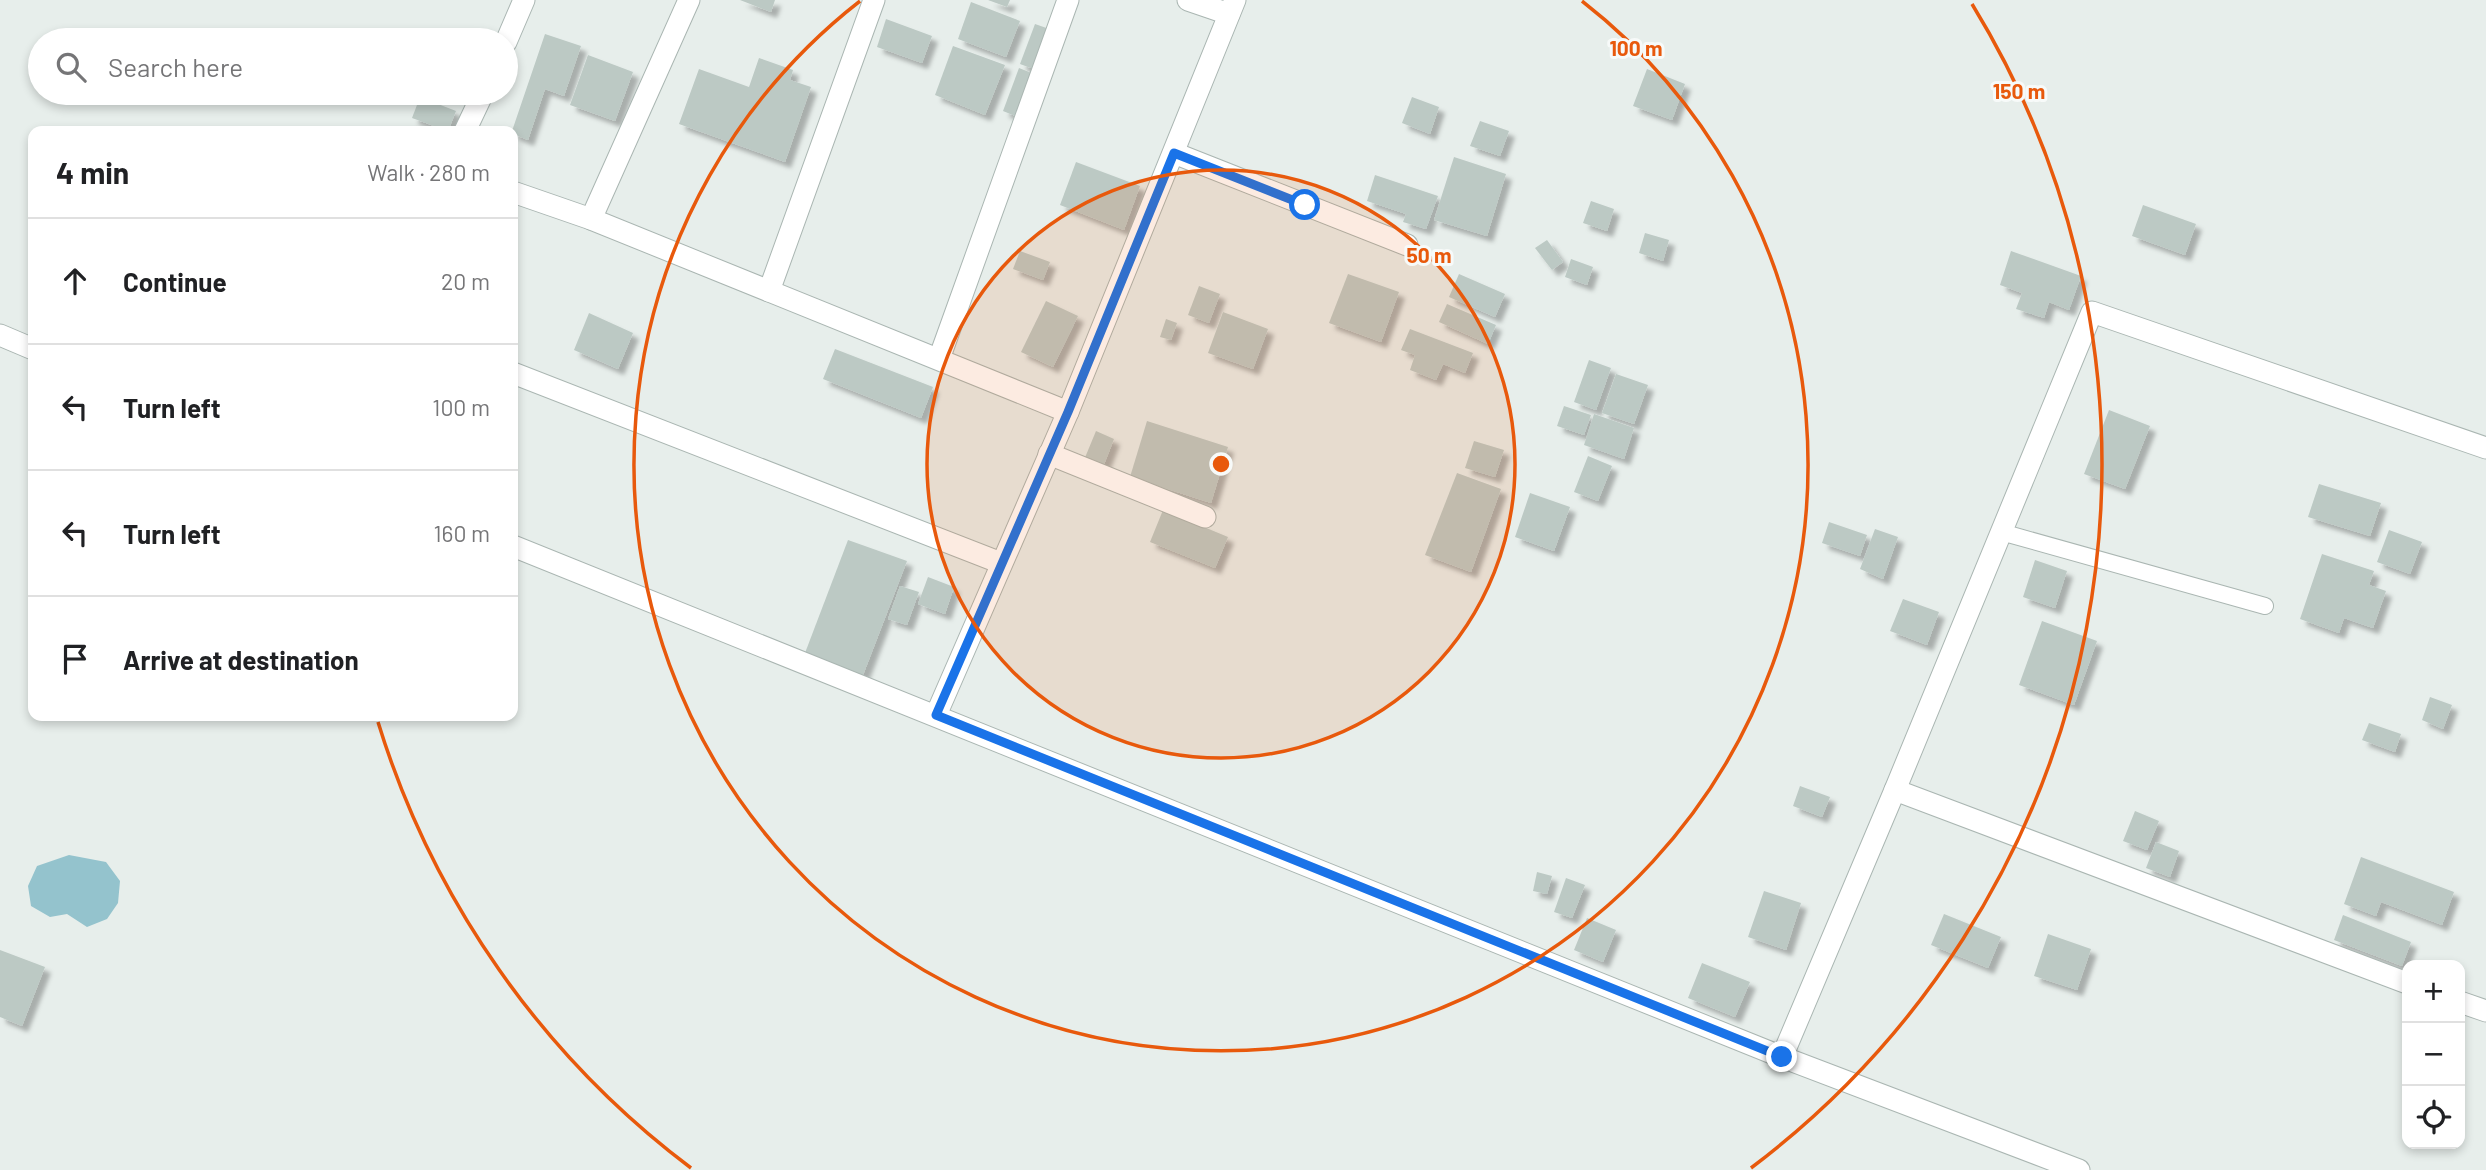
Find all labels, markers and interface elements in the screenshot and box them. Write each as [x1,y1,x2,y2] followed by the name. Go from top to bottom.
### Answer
[28,28,518,105] search box
[1609,35,1663,60] text: 100 m
[52,48,90,86] icon: search
[108,51,243,82] text: Search here
[1993,78,2045,103] text: 150 m
[56,154,129,190] text: 4 min
[367,158,490,186] text: Walk · 280 m
[1289,189,1320,220] route start
[1406,242,1452,267] text: 50 m
[56,262,94,300] icon: ahead
[123,266,227,297] text: Continue
[441,267,490,295] text: 20 m
[56,388,94,426] icon: left
[123,392,221,423] text: Turn left
[432,393,490,421] text: 100 m
[1209,452,1233,476] centre of rings
[56,514,94,552] icon: left
[123,518,221,549] text: Turn left
[433,519,490,547] text: 160 m
[56,640,94,678] icon: arrive
[123,644,359,675] text: Arrive at destination
[2402,960,2465,1149] map controls
[2402,960,2465,1023] button: +
[2402,1023,2465,1086] button: −
[1766,1041,1797,1072] route end
[2402,1086,2465,1149] button: locate

